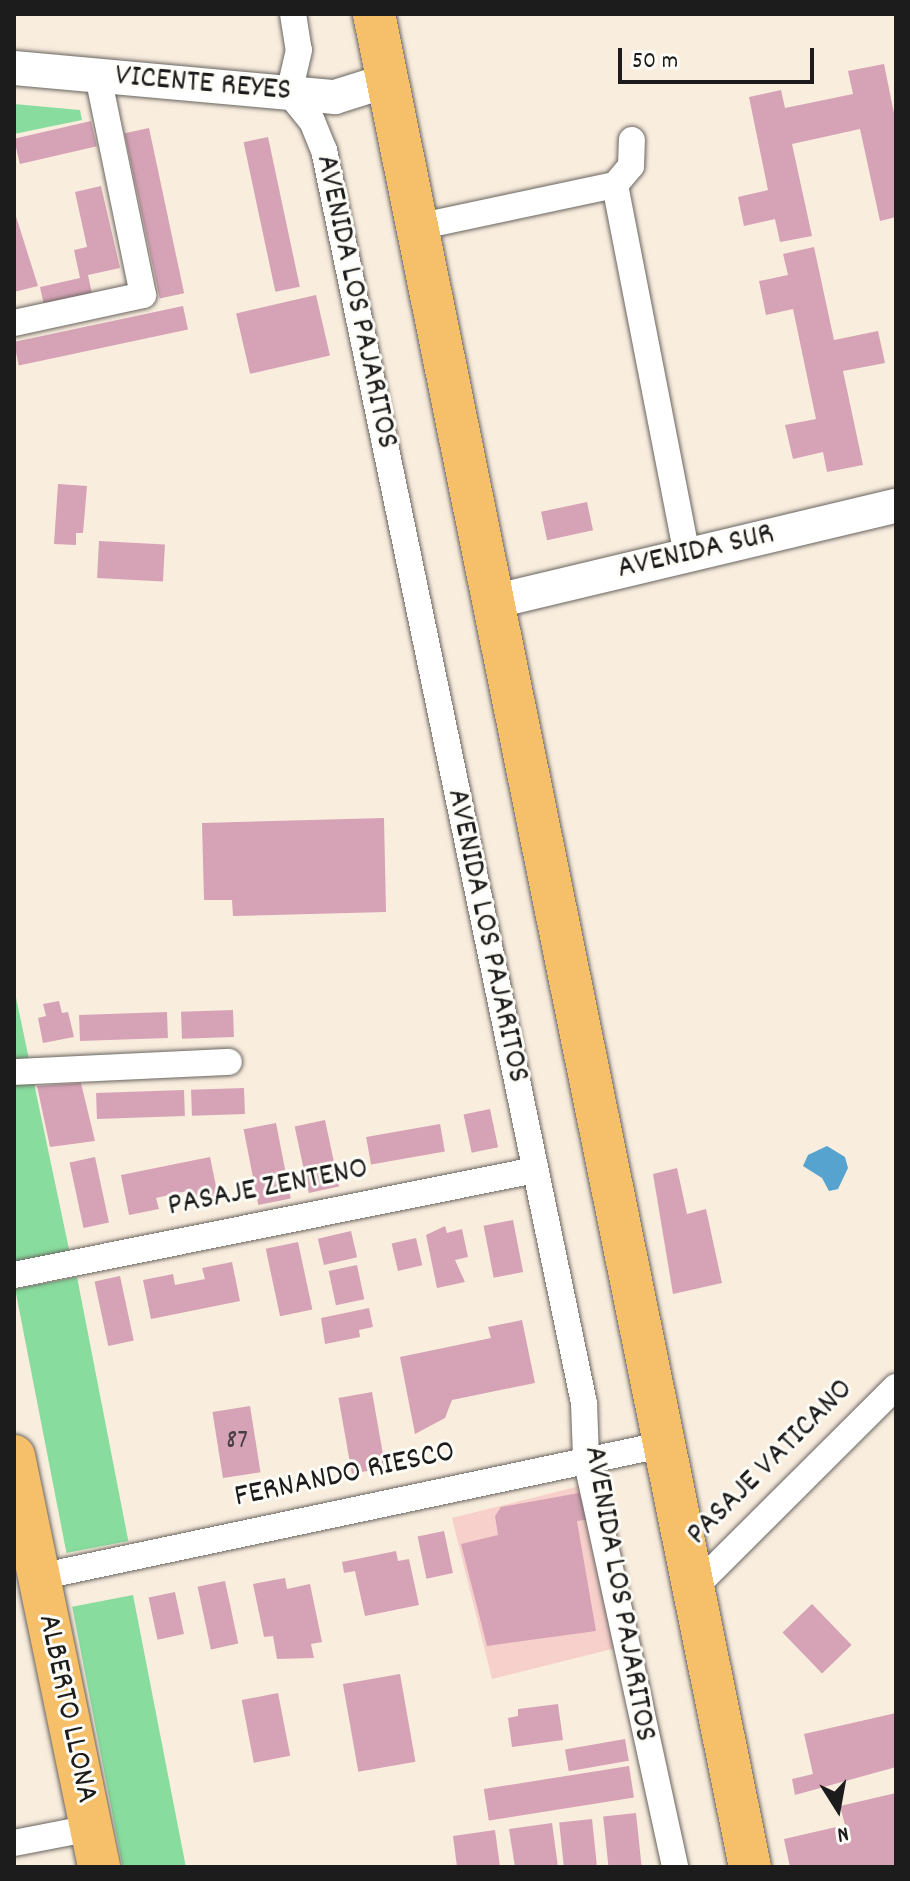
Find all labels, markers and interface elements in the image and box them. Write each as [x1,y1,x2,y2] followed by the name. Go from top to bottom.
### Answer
[622,32,818,82] scale bar
[632,45,678,79] text: 50 m
[113,58,293,112] street label: VICENTE REYES
[305,152,405,452] street label: AVENIDA LOS PAJARITOS
[614,516,778,590] street label: AVENIDA SUR
[436,786,536,1086] street label: AVENIDA LOS PAJARITOS
[165,1151,371,1227] street label: PASAJE ZENTENO
[680,1372,862,1554] street label: PASAJE VATICANO
[226,1425,248,1459] house number: 87
[231,1434,459,1518] street label: FERNANDO RIESCO
[573,1443,663,1745] street label: AVENIDA LOS PAJARITOS
[27,1611,105,1807] street label: ALBERTO LLONA
[798,1769,878,1849] north arrow
[834,1817,851,1849] text: N

